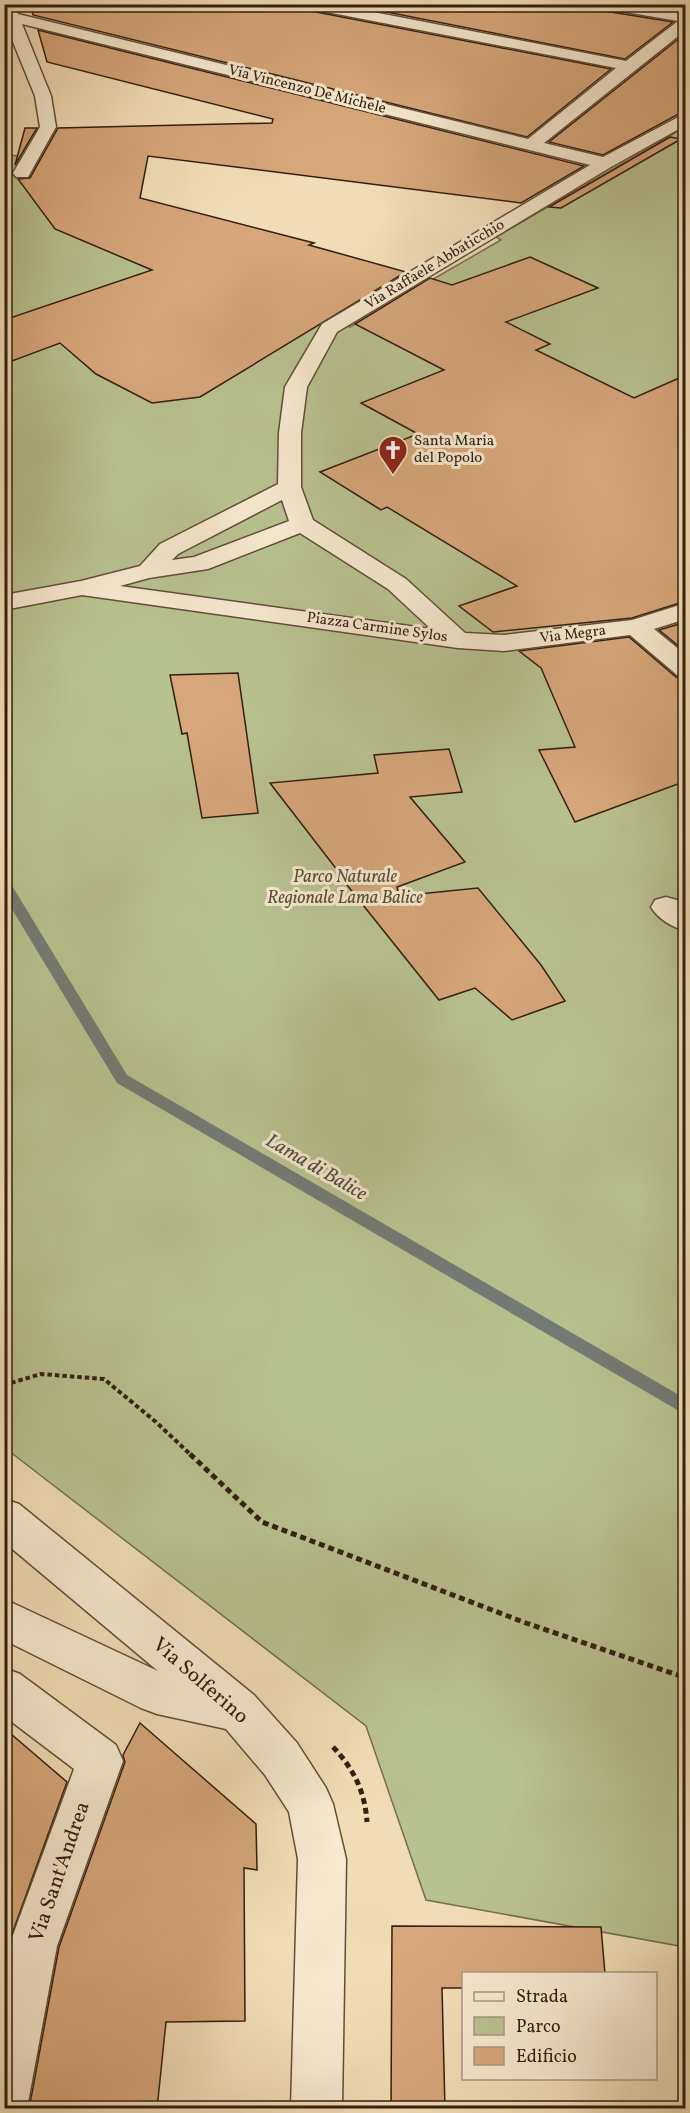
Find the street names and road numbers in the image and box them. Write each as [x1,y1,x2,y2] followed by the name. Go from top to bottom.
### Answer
[226,60,388,120] street label: Via Vincenzo De Michele
[361,215,509,315] street label: Via Raffaele Abbaticchio
[305,608,449,648] street label: Piazza Carmine Sylos
[539,621,607,649] street label: Via Megra
[146,1631,254,1731] street label: Via Solferino
[22,1798,98,1946] street label: Via Sant'Andrea

